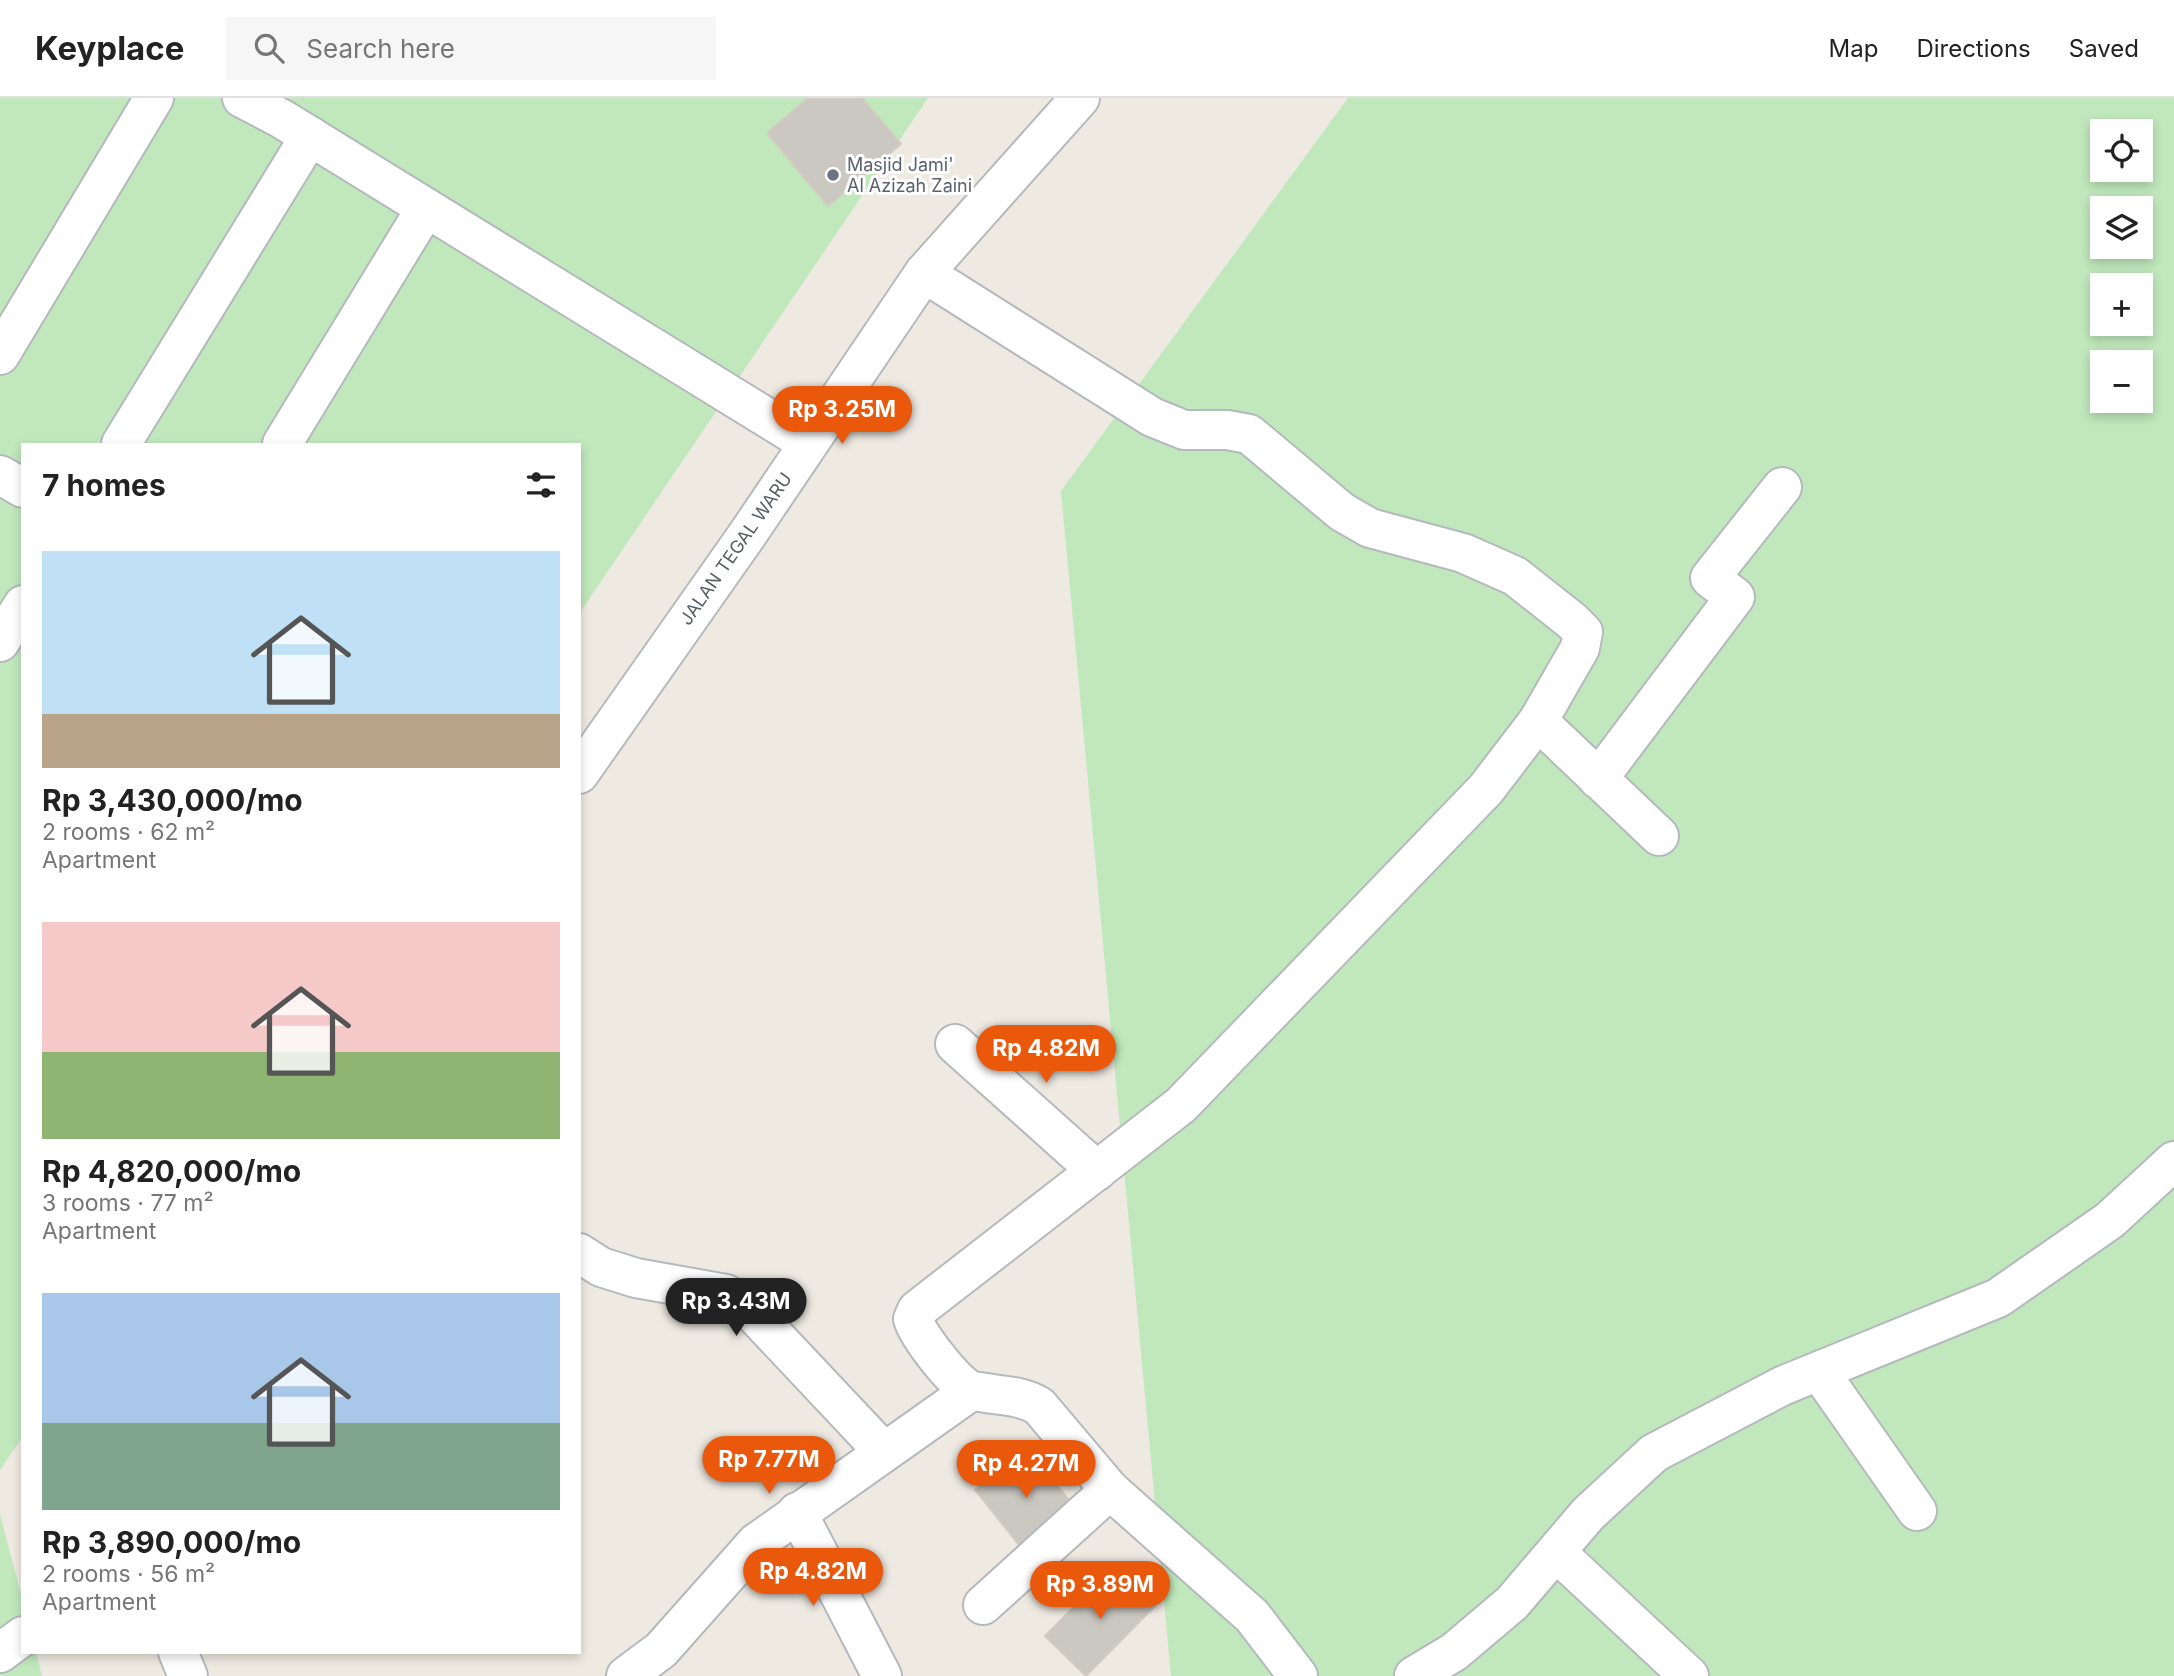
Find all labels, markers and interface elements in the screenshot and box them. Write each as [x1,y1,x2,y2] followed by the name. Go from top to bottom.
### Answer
[226,17,716,80] search box
[35,28,184,68] text: Keyplace
[250,29,288,67] icon: search
[306,33,455,64] text: Search here
[1829,34,1878,63] text: Map
[1916,34,2031,63] text: Directions
[2069,34,2139,63] text: Saved
[2090,119,2153,413] map controls
[2090,119,2153,182] button: locate
[847,154,972,196] place label: Masjid Jami' Al Azizah Zaini
[825,167,841,183] marker: Masjid Jami' Al Azizah Zaini
[2090,196,2153,259] button: layers
[2090,273,2153,336] button: +
[2090,350,2153,413] button: −
[770,386,914,446] pin: Rp 3.25M
[788,395,896,423] text: Rp 3.25M
[522,466,560,504] icon: filters
[42,467,166,503] text: 7 homes
[675,469,796,629] street label: JALAN TEGAL WARU
[238,597,364,723] icon: home
[42,782,303,818] text: Rp 3,430,000/mo
[42,818,215,846] text: 2 rooms · 62 m²
[42,846,156,874] text: Apartment
[238,968,364,1094] icon: home
[974,1026,1118,1085] pin: Rp 4.82M
[992,1034,1100,1062] text: Rp 4.82M
[42,1153,301,1189] text: Rp 4,820,000/mo
[42,1189,214,1217] text: 3 rooms · 77 m²
[42,1217,156,1245] text: Apartment
[664,1278,808,1338] pin: Rp 3.43M
[682,1287,790,1315] text: Rp 3.43M
[238,1339,364,1465] icon: home
[697,1436,841,1496] pin: Rp 7.77M
[954,1440,1098,1500] pin: Rp 4.27M
[718,1445,820,1473] text: Rp 7.77M
[973,1449,1079,1477] text: Rp 4.27M
[42,1524,301,1560] text: Rp 3,890,000/mo
[741,1548,885,1608] pin: Rp 4.82M
[759,1557,867,1585] text: Rp 4.82M
[42,1560,215,1588] text: 2 rooms · 56 m²
[1028,1562,1172,1621] pin: Rp 3.89M
[1046,1570,1154,1598] text: Rp 3.89M
[42,1588,156,1616] text: Apartment

